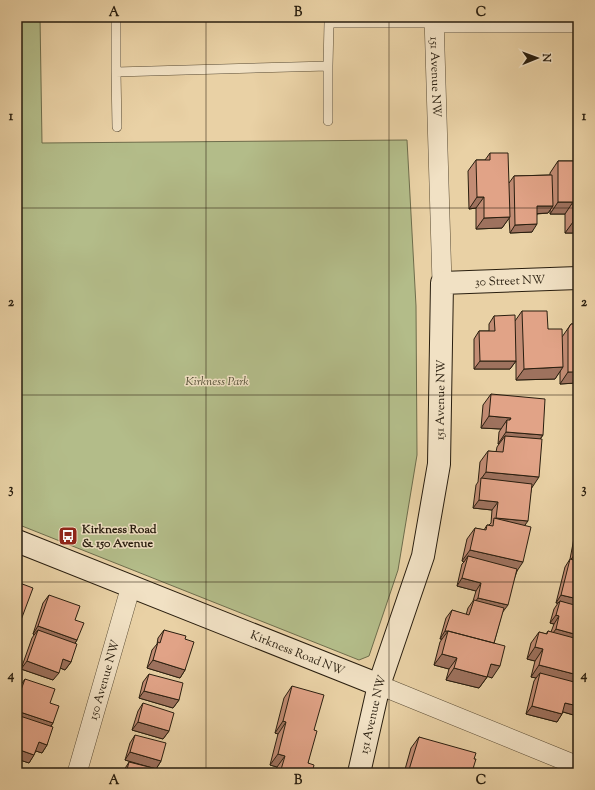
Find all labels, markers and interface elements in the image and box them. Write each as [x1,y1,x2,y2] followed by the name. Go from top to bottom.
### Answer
[109,4,120,22] text: A
[294,4,303,22] text: B
[476,4,486,22] text: C
[425,37,445,118] street label: 151 Avenue NW
[517,38,557,78] north arrow
[538,52,554,63] text: N
[9,108,14,126] text: 1
[582,108,587,126] text: 1
[475,271,546,292] street label: 30 Street NW
[8,294,15,312] text: 2
[581,294,588,312] text: 2
[431,359,451,440] street label: 151 Avenue NW
[185,373,249,391] park label: Kirkness Park
[8,481,14,499] text: 3
[581,481,587,499] text: 3
[81,521,157,553] place label: Kirkness Road & 150 Avenue
[57,525,79,547] bus stop icon: Kirkness Road & 150 Avenue
[247,627,348,681] street label: Kirkness Road NW
[85,637,125,722] street label: 150 Avenue NW
[7,667,15,685] text: 4
[580,667,588,685] text: 4
[356,672,392,756] street label: 151 Avenue NW
[109,772,120,790] text: A
[294,772,303,790] text: B
[476,772,486,790] text: C

